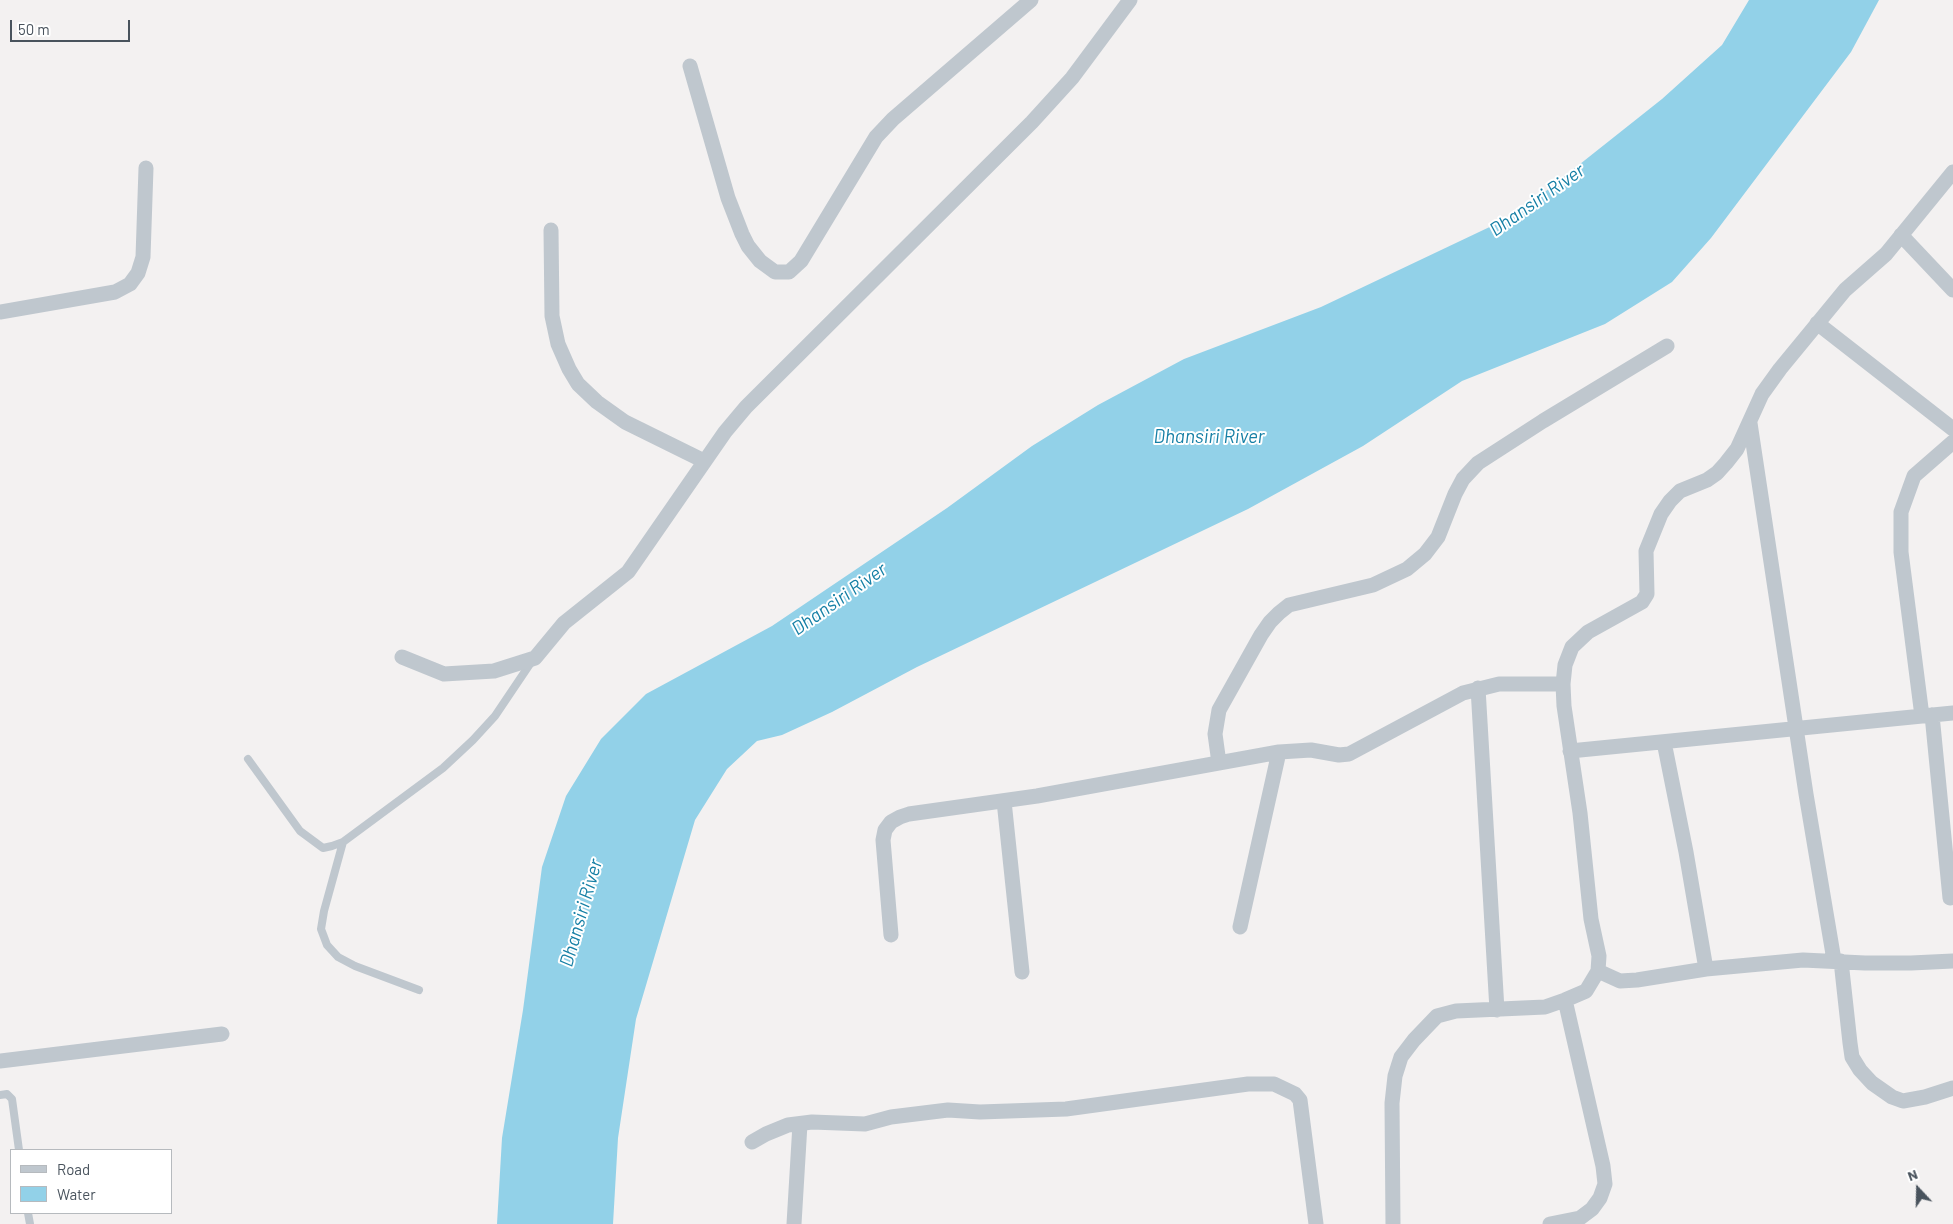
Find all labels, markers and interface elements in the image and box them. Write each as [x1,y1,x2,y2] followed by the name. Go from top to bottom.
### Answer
[12,10,132,42] scale bar
[18,20,50,38] text: 50 m
[1485,159,1589,241] water label: Dhansiri River
[1154,426,1264,448] water label: Dhansiri River
[787,558,891,640] water label: Dhansiri River
[555,857,607,969] water label: Dhansiri River
[10,1149,172,1214] legend
[57,1160,90,1178] text: Road
[1893,1164,1943,1214] north arrow
[1905,1165,1920,1184] text: N
[57,1185,96,1203] text: Water

